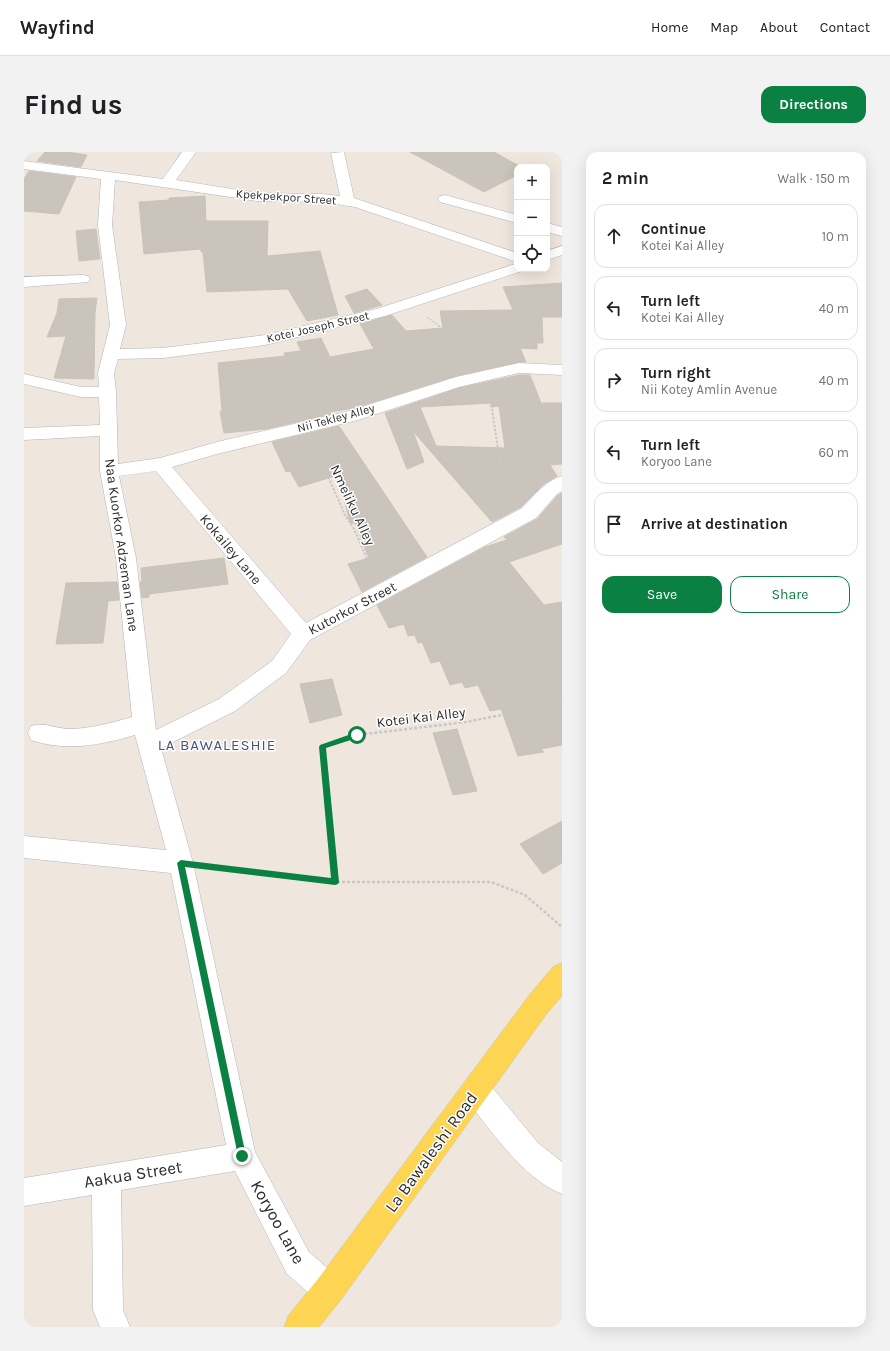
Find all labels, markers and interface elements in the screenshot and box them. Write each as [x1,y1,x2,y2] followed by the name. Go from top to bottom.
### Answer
[20,17,95,39] text: Wayfind
[651,19,688,36] text: Home
[710,19,738,36] text: Map
[760,19,798,36] text: About
[820,19,870,36] text: Contact
[761,86,866,123] button: Directions
[24,88,123,121] text: Find us
[514,164,550,272] map controls
[514,164,550,200] button: +
[602,168,649,188] text: 2 min
[778,171,850,186] text: Walk · 150 m
[235,186,337,208] street label: Kpekpekpor Street
[514,200,550,236] button: −
[641,220,706,238] text: Continue
[603,225,625,247] icon: ahead
[822,229,849,244] text: 10 m
[514,236,550,272] button: locate
[641,238,724,253] text: Kotei Kai Alley
[641,292,700,310] text: Turn left
[603,297,625,319] icon: left
[819,301,849,316] text: 40 m
[265,308,371,346] street label: Kotei Joseph Street
[641,310,724,325] text: Kotei Kai Alley
[641,364,711,382] text: Turn right
[603,369,625,391] icon: right
[819,373,849,388] text: 40 m
[641,382,777,397] text: Nii Kotey Amlin Avenue
[296,401,377,435] street label: Nii Tekley Alley
[641,436,700,454] text: Turn left
[603,441,625,463] icon: left
[819,445,849,460] text: 60 m
[641,454,712,469] text: Koryoo Lane
[101,457,142,633] street label: Naa Kuorkor Adzeman Lane
[326,462,379,549] street label: Nmeliku Alley
[196,511,265,588] street label: Kokailey Lane
[603,513,625,535] icon: arrive
[641,515,788,533] text: Arrive at destination
[602,576,722,613] button: Save
[730,576,850,613] button: Share
[305,578,399,639] street label: Kutorkor Street
[376,704,467,731] street label: Kotei Kai Alley
[348,726,366,744] route start
[158,736,276,754] district label: LA BAWALESHIE
[381,1088,481,1216] street label: La Bawaleshi Road
[233,1147,251,1165] route end
[83,1156,183,1192] street label: Aakua Street
[247,1177,309,1267] street label: Koryoo Lane

